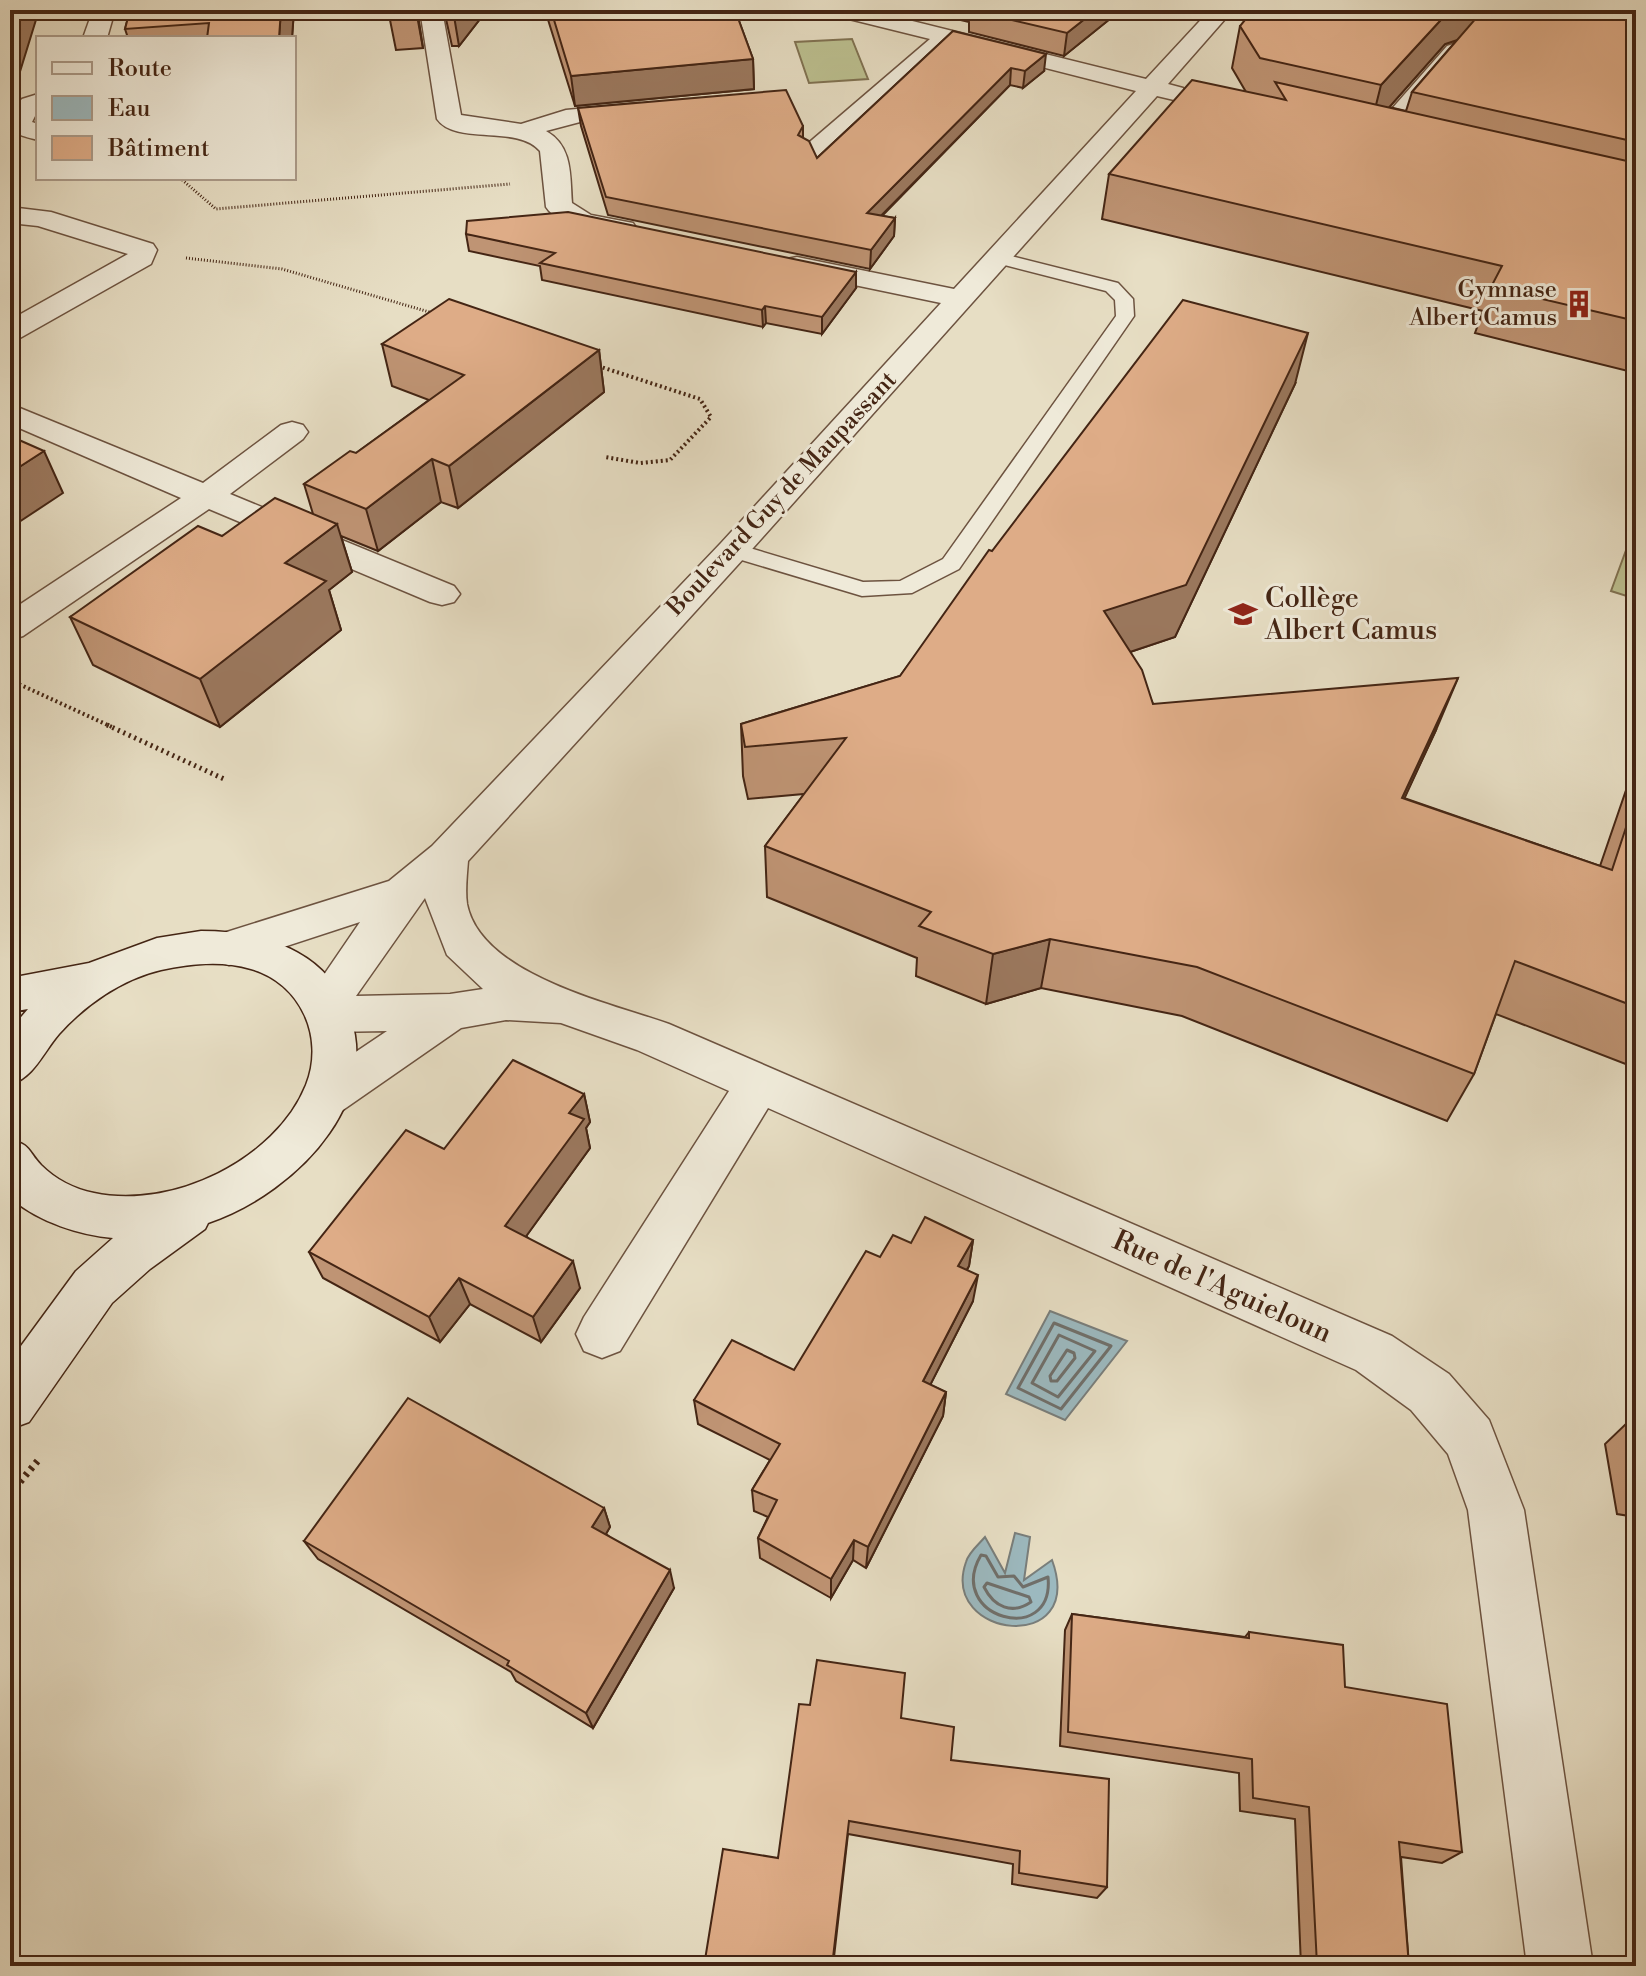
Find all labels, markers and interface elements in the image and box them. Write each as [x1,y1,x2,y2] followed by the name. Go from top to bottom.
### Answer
[36,36,296,180] legend
[108,54,172,84] text: Route
[108,94,151,124] text: Eau
[107,134,210,164] text: Bâtiment
[1408,275,1557,333] place label: Gymnase Albert Camus
[1564,289,1594,319] building icon: Gymnase Albert Camus
[660,365,904,623] street label: Boulevard Guy de Maupassant
[1264,581,1437,648] place label: Collège Albert Camus
[1228,599,1258,629] school or university icon: Collège Albert Camus
[1107,1223,1337,1351] street label: Rue de l'Aguieloun

